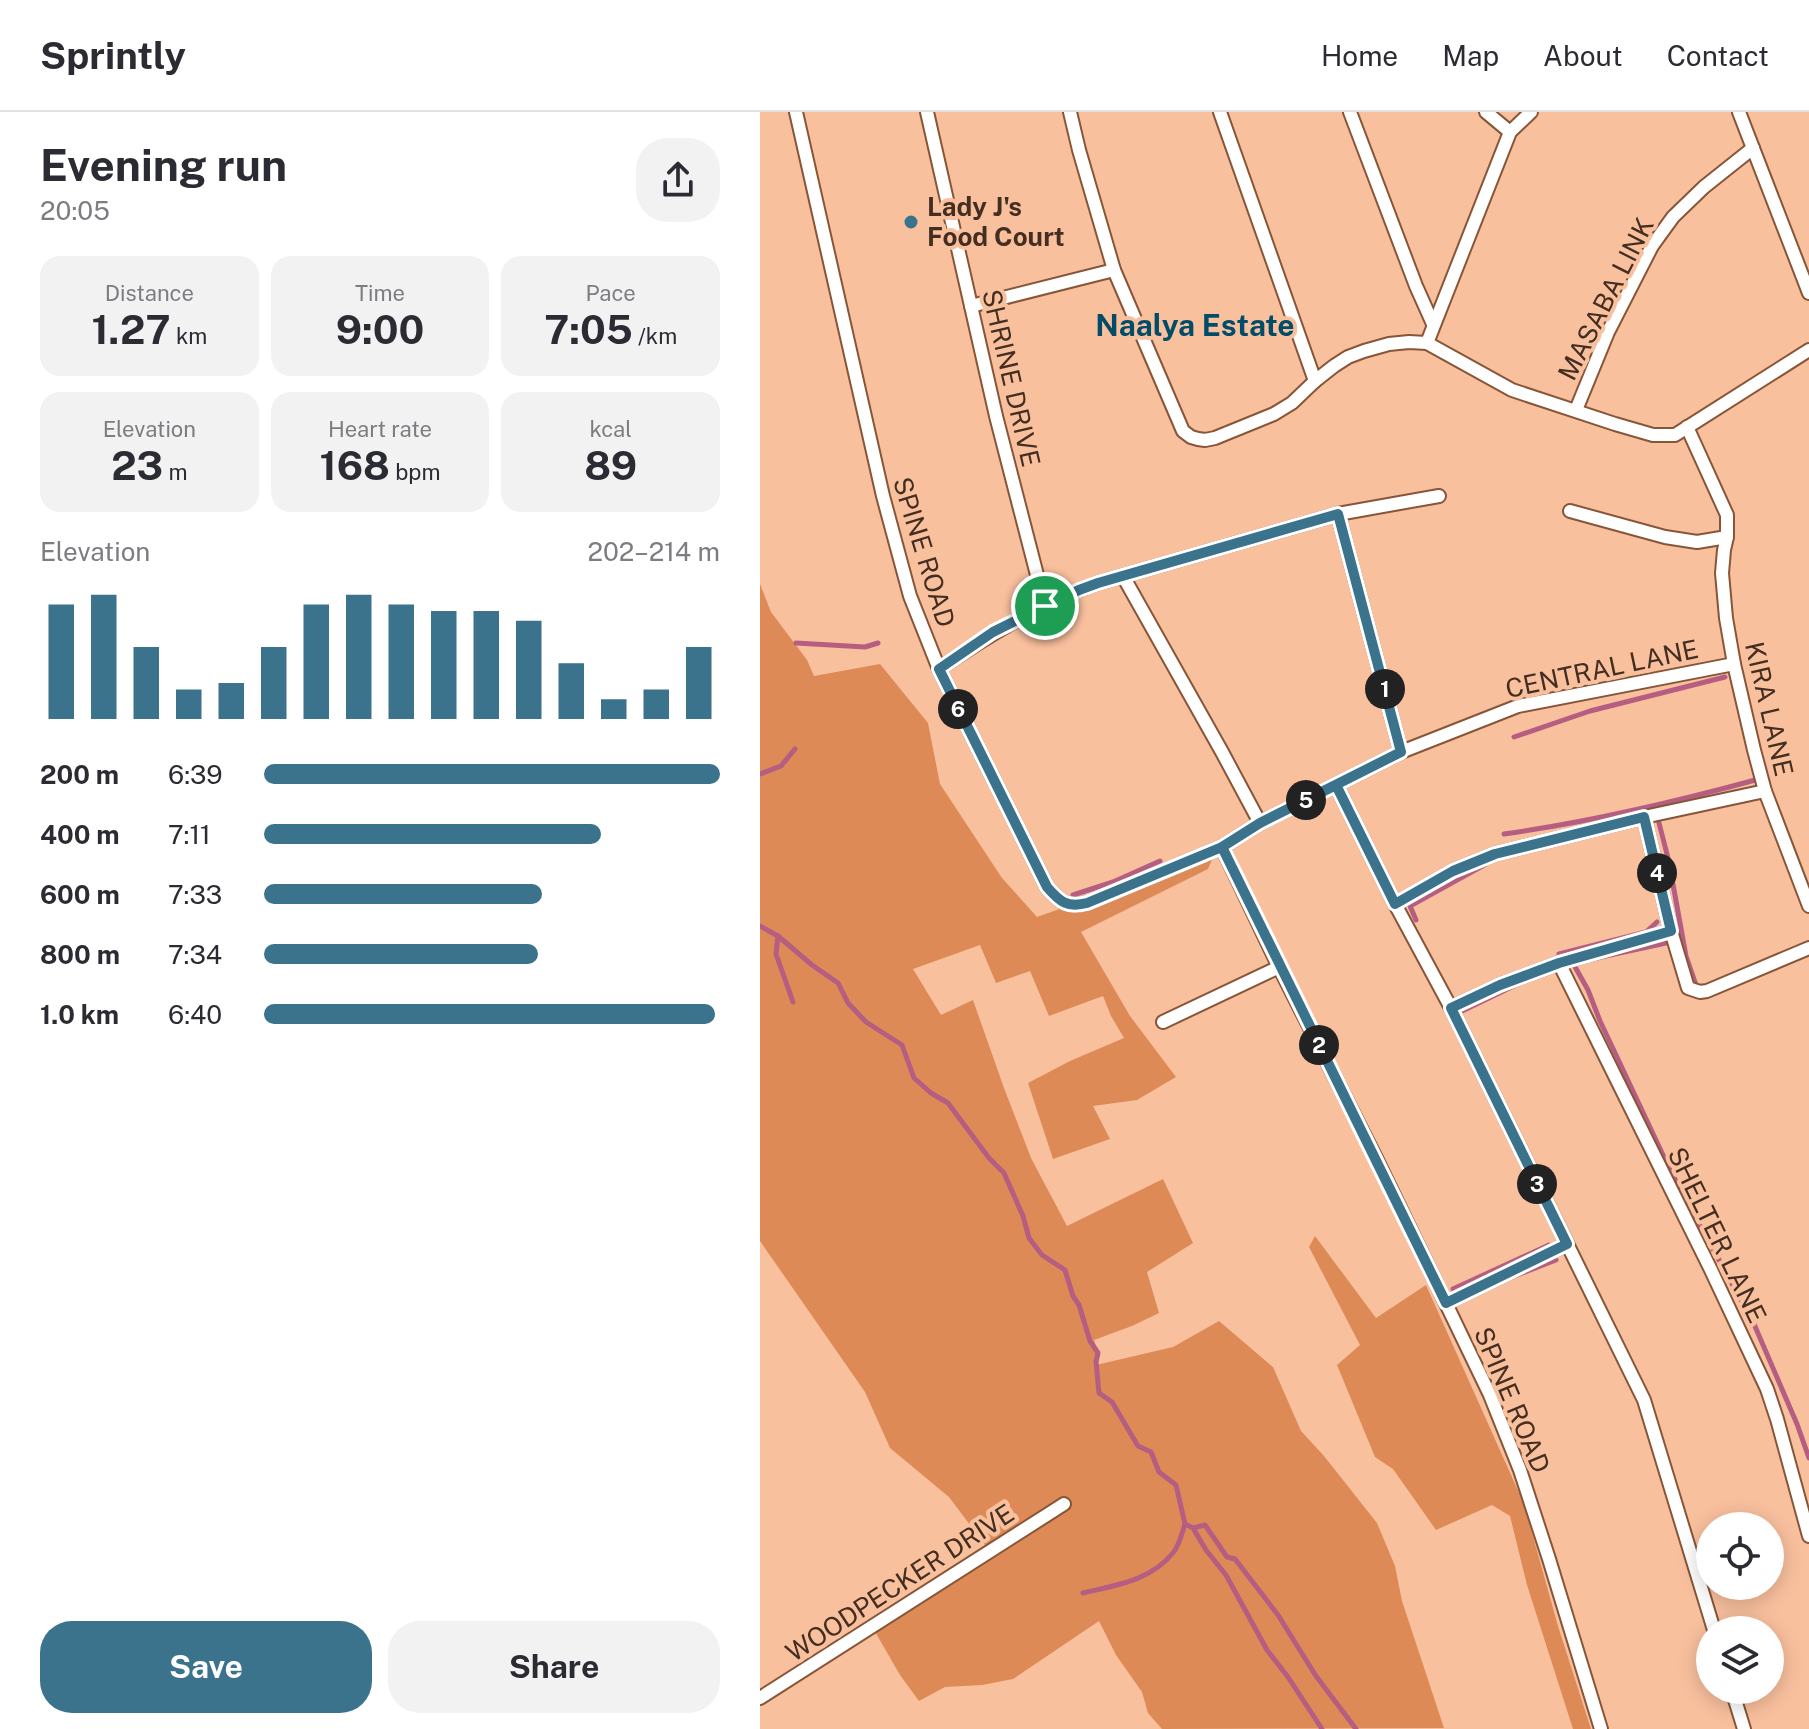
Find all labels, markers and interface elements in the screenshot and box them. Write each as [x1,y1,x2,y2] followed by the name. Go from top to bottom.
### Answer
[40,33,186,78] text: Sprintly
[1321,39,1398,72] text: Home
[1442,39,1499,72] text: Map
[1543,39,1623,72] text: About
[1667,39,1769,72] text: Contact
[636,138,720,222] button: share
[40,139,287,191] text: Evening run
[927,191,1065,252] place label: Lady J's Food Court
[40,195,110,226] text: 20:05
[1551,212,1660,385] street label: MASABA LINK
[902,213,920,231] marker: Lady J's Food Court
[105,280,194,306] text: Distance
[355,280,405,306] text: Time
[586,280,636,306] text: Pace
[976,286,1047,469] street label: SHRINE DRIVE
[91,306,171,353] text: 1.27
[336,306,424,353] text: 9:00
[544,306,633,353] text: 7:05
[1095,307,1295,343] district label: Naalya Estate
[171,323,207,349] text: km
[633,323,677,349] text: /km
[103,416,196,442] text: Elevation
[328,416,432,442] text: Heart rate
[589,416,632,442] text: kcal
[111,442,163,489] text: 23
[320,442,390,489] text: 168
[584,442,637,489] text: 89
[163,459,188,485] text: m
[390,459,440,485] text: bpm
[887,473,962,631] street label: SPINE ROAD
[40,536,150,567] text: Elevation
[587,536,720,567] text: 202–214 m
[1011,572,1079,640] pin
[1023,584,1067,628] icon: arrive
[1503,633,1701,704] street label: CENTRAL LANE
[1739,639,1800,779] street label: KIRA LANE
[1365,669,1405,709] pin: 1
[1380,676,1390,702] text: 1
[938,689,978,729] pin: 6
[951,696,965,722] text: 6
[40,759,119,790] text: 200 m
[168,759,223,790] text: 6:39
[1286,780,1326,820] pin: 5
[1299,787,1313,813] text: 5
[40,819,120,850] text: 400 m
[168,819,211,850] text: 7:11
[1637,853,1677,893] pin: 4
[1650,860,1664,886] text: 4
[40,879,120,910] text: 600 m
[168,879,222,910] text: 7:33
[40,939,120,970] text: 800 m
[168,939,222,970] text: 7:34
[40,999,119,1030] text: 1.0 km
[168,999,222,1030] text: 6:40
[1299,1025,1339,1065] pin: 2
[1312,1032,1326,1058] text: 2
[1662,1142,1773,1328] street label: SHELTER LANE
[1517,1164,1557,1204] pin: 3
[1530,1171,1544,1197] text: 3
[1468,1322,1557,1477] street label: SPINE ROAD
[780,1497,1020,1668] street label: WOODPECKER DRIVE
[1696,1512,1784,1704] map controls
[1696,1512,1784,1600] button: locate
[1696,1616,1784,1704] button: layers
[40,1621,372,1713] button: Save
[388,1621,720,1713] button: Share

